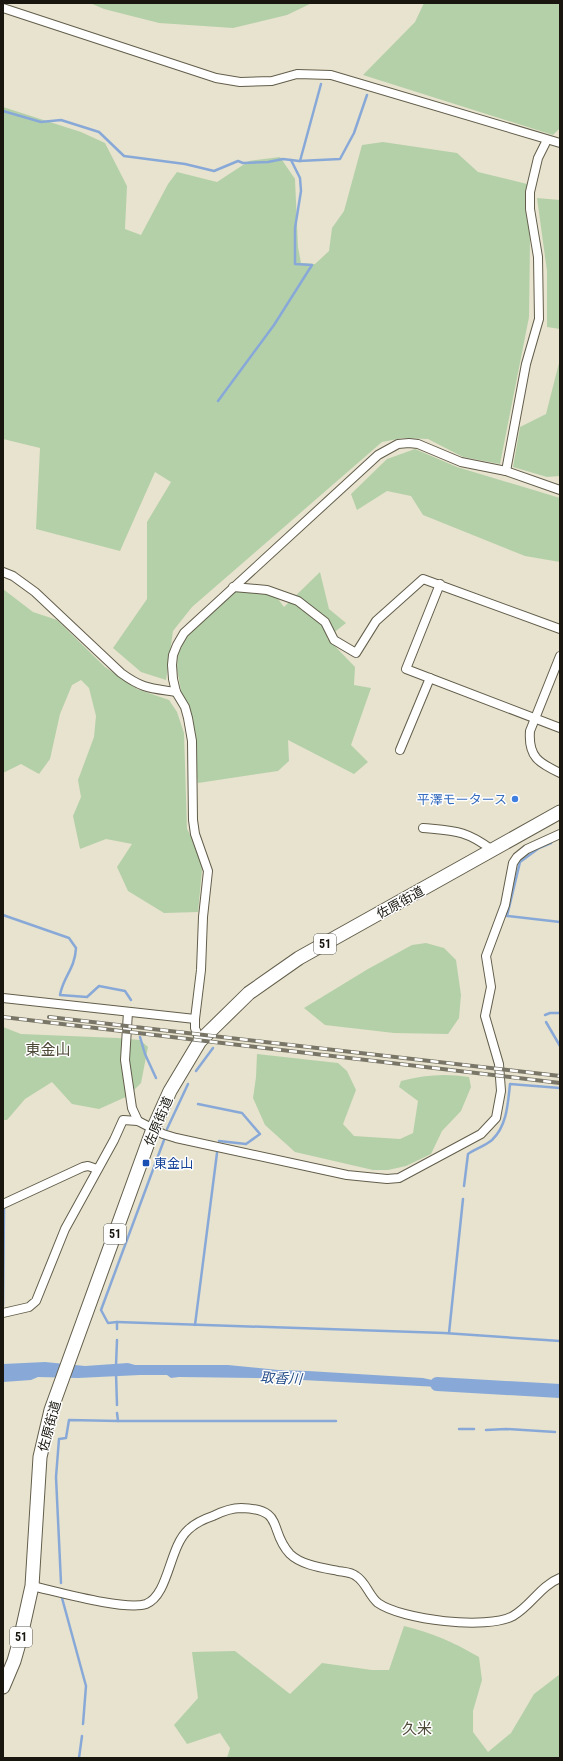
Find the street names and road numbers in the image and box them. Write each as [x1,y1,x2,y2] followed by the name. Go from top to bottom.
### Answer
[374,883,427,922] street label: 佐原街道
[314,934,336,954] road number: 51
[141,1094,176,1148] street label: 佐原街道
[104,1224,126,1244] road number: 51
[36,1399,63,1453] street label: 佐原街道
[10,1627,32,1647] road number: 51

